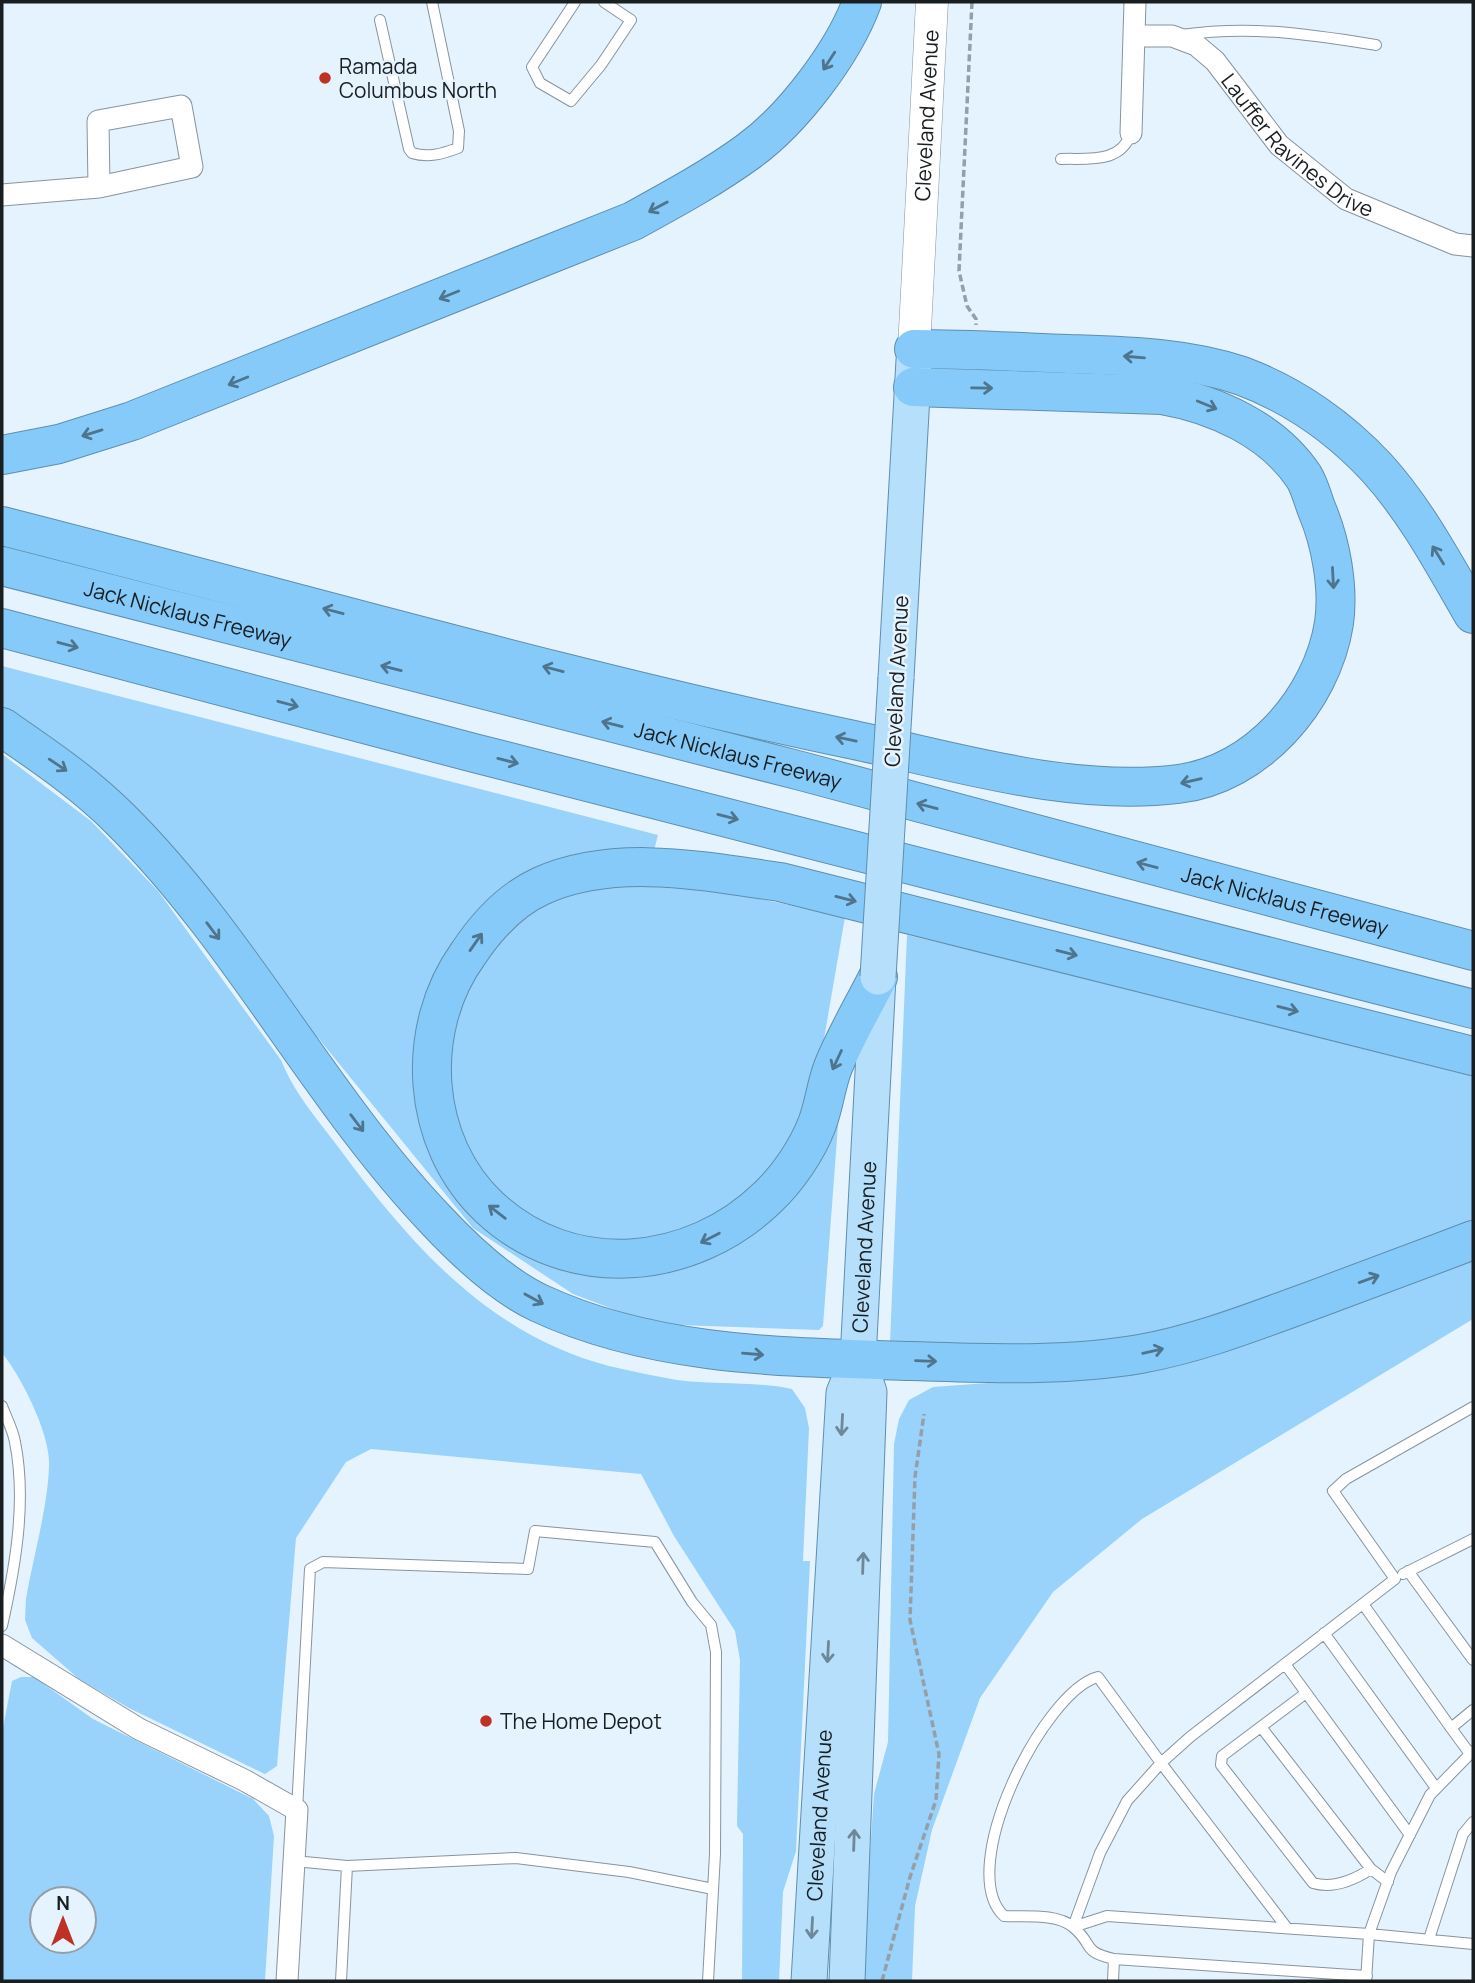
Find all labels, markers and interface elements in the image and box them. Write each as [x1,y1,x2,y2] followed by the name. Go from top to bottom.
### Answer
[908,29,945,202] street label: Cleveland Avenue
[821,51,836,70] one-way arrow
[339,52,497,104] place label: Ramada Columbus North
[1215,67,1378,223] street label: Lauffer Ravines Drive
[317,70,333,86] marker: Ramada Columbus North
[648,201,669,214] one-way arrow
[438,290,460,303] one-way arrow
[1123,350,1145,363] one-way arrow
[227,375,249,388] one-way arrow
[970,381,993,395] one-way arrow
[1196,400,1218,413] one-way arrow
[82,428,104,441] one-way arrow
[1431,546,1445,566] one-way arrow
[1326,566,1339,589] one-way arrow
[81,574,295,654] street label: Jack Nicklaus Freeway
[878,594,914,768] street label: Cleveland Avenue
[323,604,345,617] one-way arrow
[56,639,79,652] one-way arrow
[381,661,403,674] one-way arrow
[542,662,565,675] one-way arrow
[276,698,298,711] one-way arrow
[632,715,845,795] street label: Jack Nicklaus Freeway
[601,717,624,730] one-way arrow
[835,731,858,745] one-way arrow
[496,755,519,768] one-way arrow
[48,759,68,773] one-way arrow
[1180,775,1203,789] one-way arrow
[916,799,939,812] one-way arrow
[716,811,739,824] one-way arrow
[1136,858,1158,871] one-way arrow
[1179,860,1392,942] street label: Jack Nicklaus Freeway
[834,893,857,906] one-way arrow
[206,921,221,940] one-way arrow
[469,933,483,952] one-way arrow
[1055,947,1078,960] one-way arrow
[1277,1003,1299,1016] one-way arrow
[830,1049,843,1070] one-way arrow
[349,1113,364,1132] one-way arrow
[845,1160,882,1334] street label: Cleveland Avenue
[488,1205,507,1219] one-way arrow
[700,1232,720,1246] one-way arrow
[1357,1272,1379,1284] one-way arrow
[524,1292,544,1306] one-way arrow
[1141,1343,1164,1357] one-way arrow
[742,1348,764,1361] one-way arrow
[915,1355,938,1368] one-way arrow
[835,1413,848,1436] one-way arrow
[857,1552,870,1575] one-way arrow
[822,1640,835,1663] one-way arrow
[500,1707,662,1735] place label: The Home Depot
[478,1713,494,1729] marker: The Home Depot
[800,1729,838,1902] street label: Cleveland Avenue
[848,1828,861,1851] one-way arrow
[28,1885,98,1955] north arrow
[56,1890,70,1916] text: N
[806,1916,819,1939] one-way arrow

